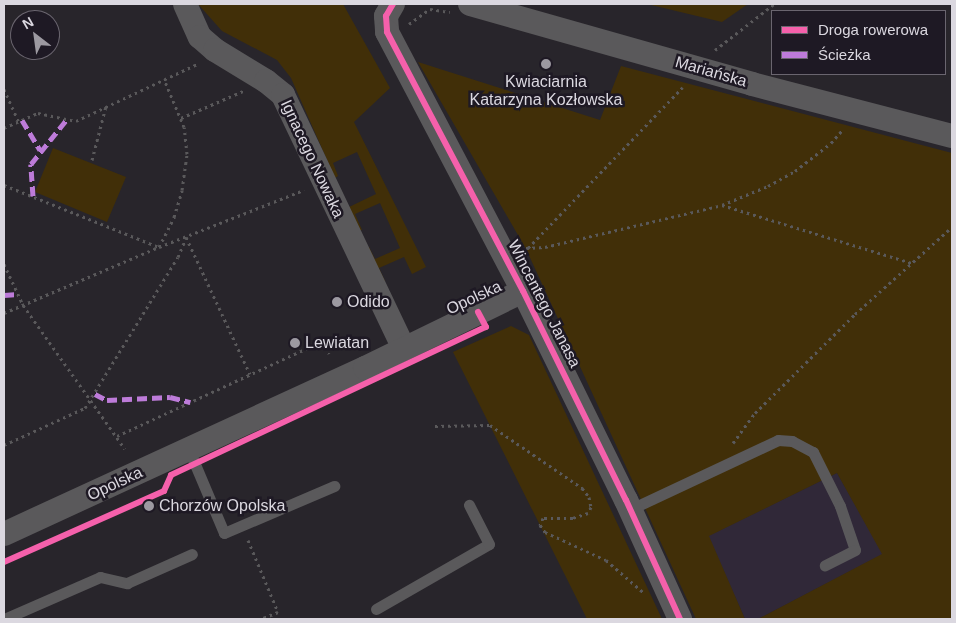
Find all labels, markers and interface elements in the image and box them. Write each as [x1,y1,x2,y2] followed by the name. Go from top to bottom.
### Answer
[10,10,60,60] north arrow
[771,10,946,75] legend
[20,13,36,32] text: N
[818,21,928,38] text: Droga rowerowa
[818,46,871,63] text: Ścieżka
[673,53,749,91] street label: Mariańska
[540,58,552,70] marker: Kwiaciarnia Katarzyna Kozłowska
[470,72,622,110] place label: Kwiaciarnia Katarzyna Kozłowska
[276,97,348,221] street label: Ignacego Nowaka
[504,237,584,371] street label: Wincentego Janasa
[443,277,505,319] street label: Opolska
[347,292,390,312] place label: Odido
[331,296,343,308] marker: Odido
[305,333,369,353] place label: Lewiatan
[289,337,301,349] marker: Lewiatan
[84,463,146,505] street label: Opolska
[159,496,285,516] place label: Chorzów Opolska
[143,500,155,512] marker: Chorzów Opolska

